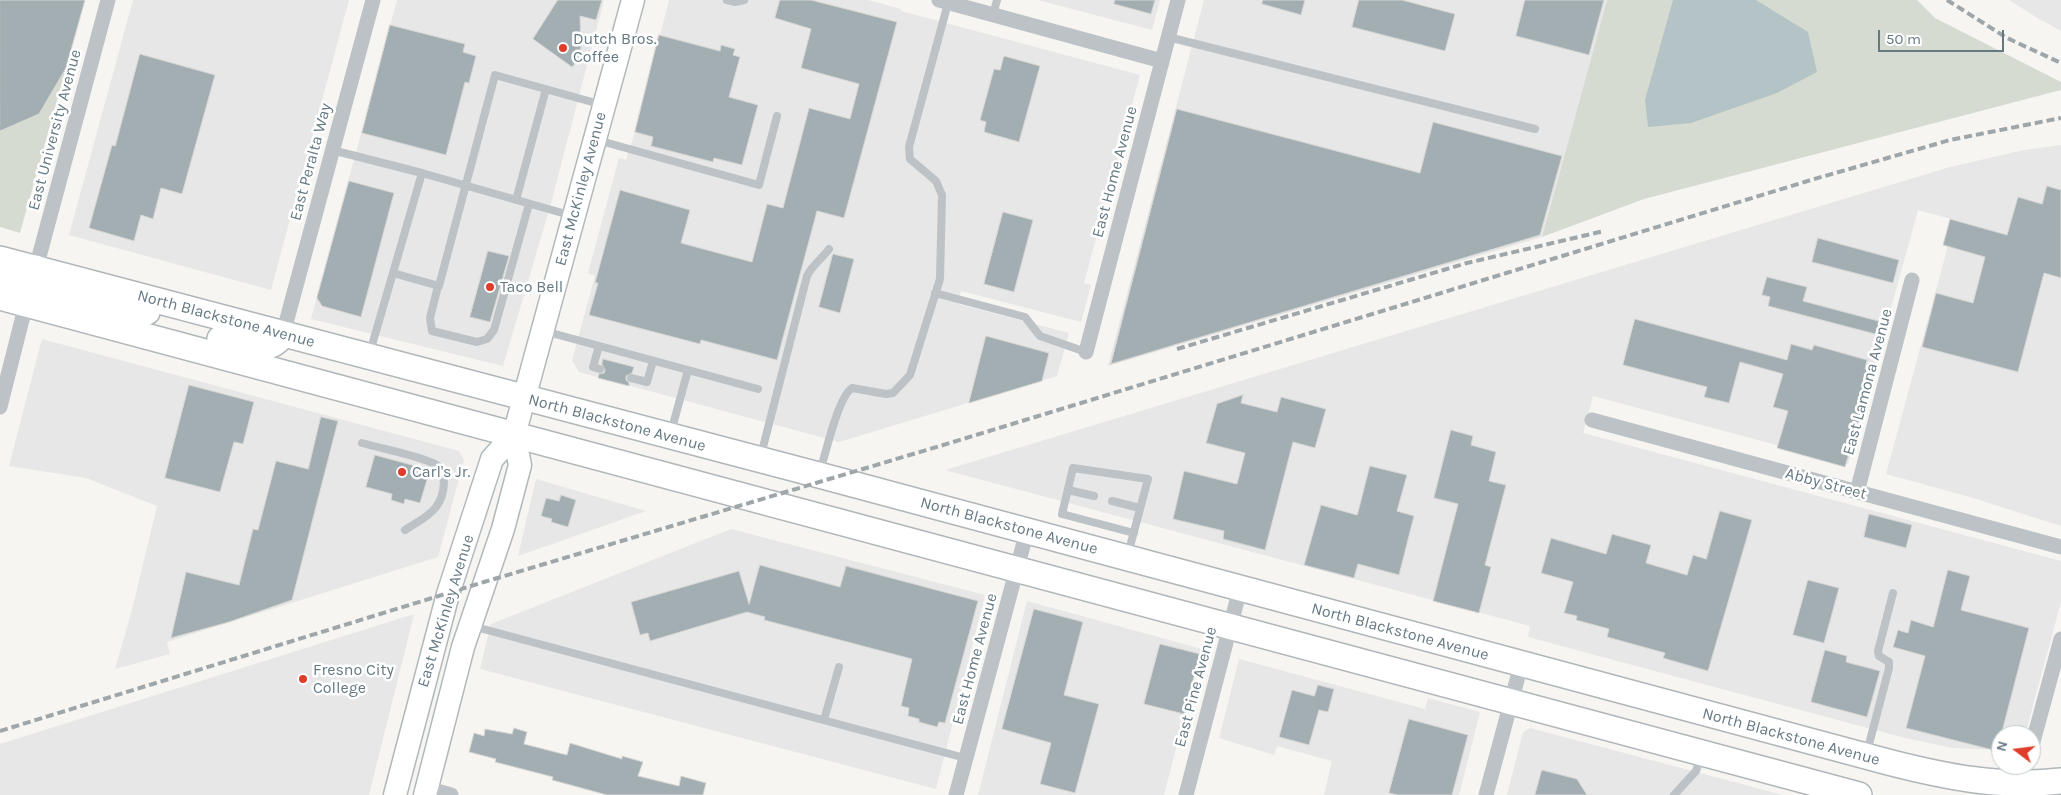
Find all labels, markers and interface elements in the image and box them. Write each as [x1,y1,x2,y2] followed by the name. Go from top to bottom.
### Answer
[1881,20,2007,52] scale bar
[573,29,657,67] place label: Dutch Bros. Coffee
[1886,30,1921,48] text: 50 m
[557,42,569,54] marker: Dutch Bros. Coffee
[24,47,86,213] street label: East University Avenue
[286,101,336,223] street label: East Peralta Way
[1088,104,1142,240] street label: East Home Avenue
[551,110,611,268] street label: East McKinley Avenue
[500,277,563,297] place label: Taco Bell
[484,281,496,293] marker: Taco Bell
[135,286,317,352] street label: North Blackstone Avenue
[1839,307,1897,457] street label: East Lamona Avenue
[526,390,708,456] street label: North Blackstone Avenue
[412,462,470,482] place label: Carl's Jr.
[1783,464,1869,504] street label: Abby Street
[396,466,408,478] marker: Carl's Jr.
[918,493,1100,559] street label: North Blackstone Avenue
[414,532,478,690] street label: East McKinley Avenue
[948,591,1002,727] street label: East Home Avenue
[1309,599,1491,665] street label: North Blackstone Avenue
[1171,625,1221,749] street label: East Pine Avenue
[313,660,394,698] place label: Fresno City College
[297,673,309,685] marker: Fresno City College
[1700,704,1882,770] street label: North Blackstone Avenue
[1991,725,2041,775] north arrow
[1992,739,2012,753] text: N

